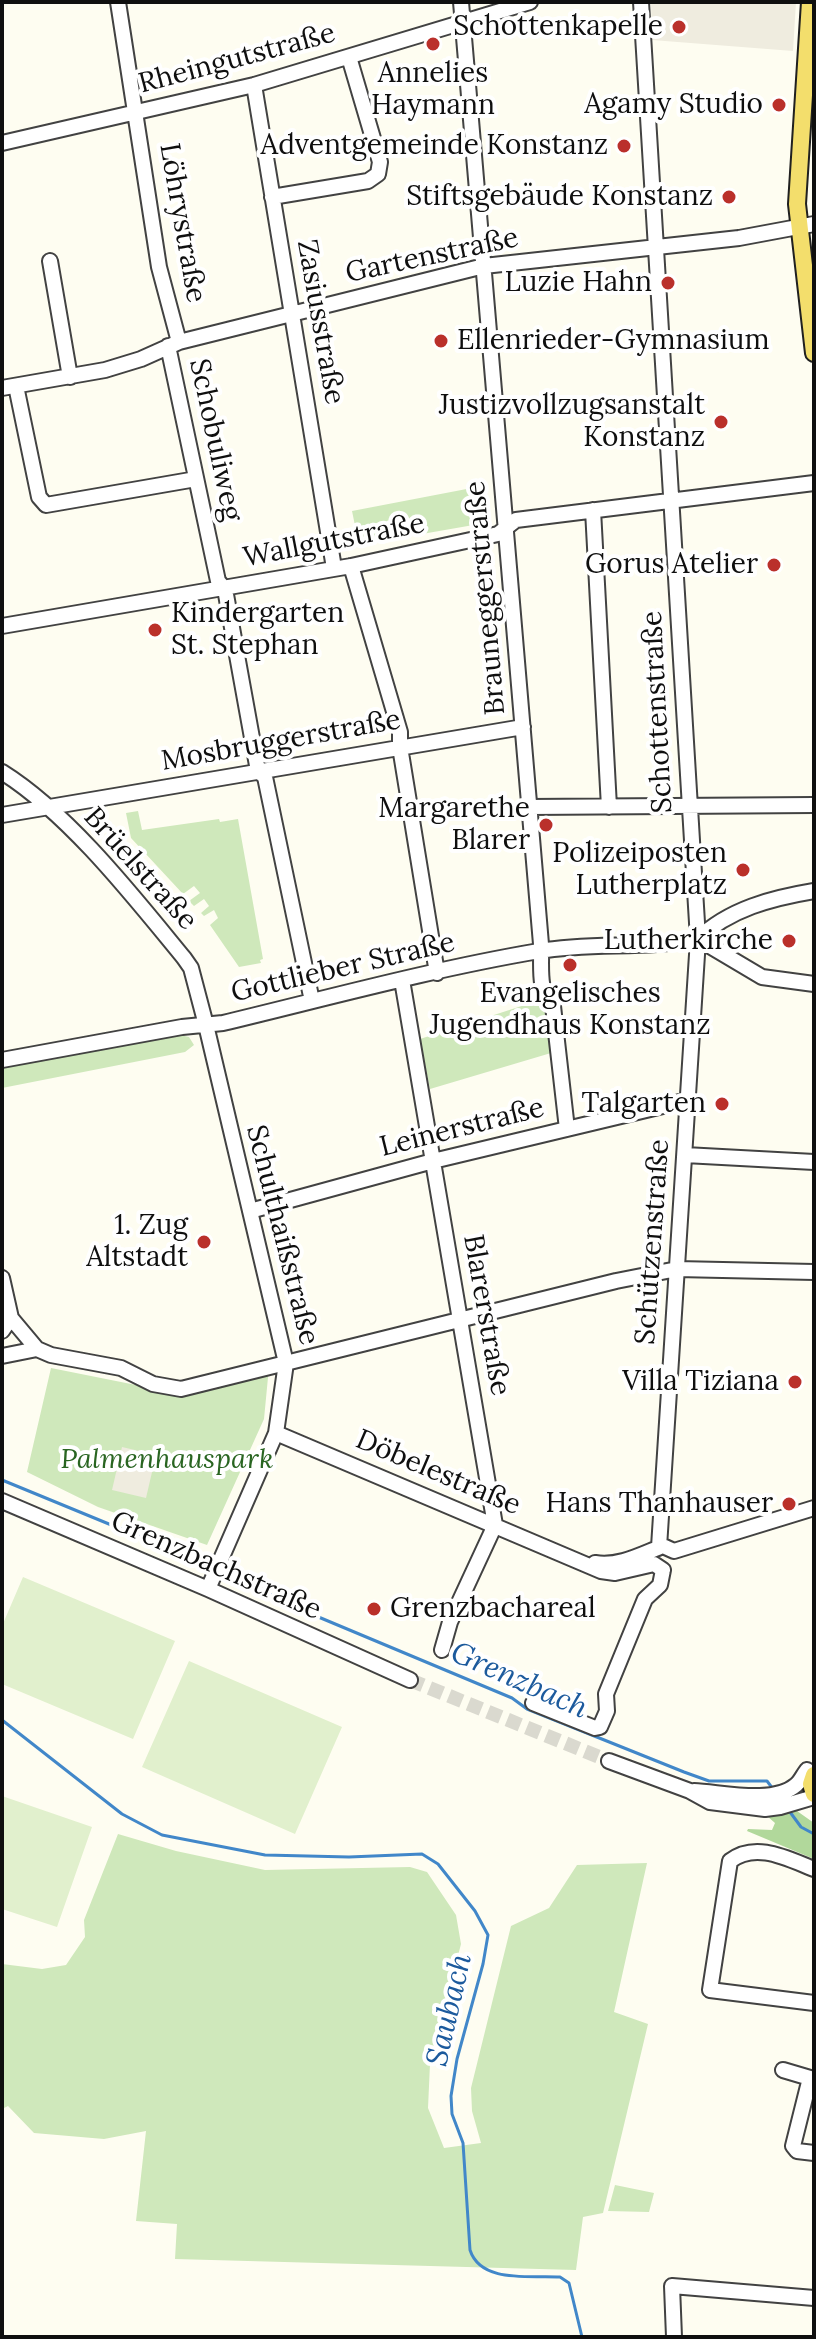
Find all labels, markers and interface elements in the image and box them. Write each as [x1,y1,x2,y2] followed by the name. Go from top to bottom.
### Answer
[453,10,663,44] place label: Schottenkapelle
[135,17,339,101] street label: Rheingutstraße
[670,18,688,36] marker: Schottenkapelle
[424,35,442,53] marker: Annelies Haymann
[371,57,495,123] place label: Annelies Haymann
[584,88,763,122] place label: Agamy Studio
[770,96,788,114] marker: Agamy Studio
[261,129,608,163] place label: Adventgemeinde Konstanz
[615,137,633,155] marker: Adventgemeinde Konstanz
[151,141,213,305] street label: Löhrystraße
[406,180,713,214] place label: Stiftsgebäude Konstanz
[720,188,738,206] marker: Stiftsgebäude Konstanz
[343,221,521,291] street label: Gartenstraße
[289,237,351,407] street label: Zasiusstraße
[505,266,652,300] place label: Luzie Hahn
[659,274,677,292] marker: Luzie Hahn
[457,324,770,358] place label: Ellenrieder-Gymnasium
[432,332,450,350] marker: Ellenrieder-Gymnasium
[181,356,249,524] street label: Schobuliweg
[439,389,705,455] place label: Justizvollzugsanstalt Konstanz
[712,413,730,431] marker: Justizvollzugsanstalt Konstanz
[459,480,513,716] street label: Brauneggerstraße
[241,507,427,575] street label: Wallgutstraße
[585,548,758,582] place label: Gorus Atelier
[765,556,783,574] marker: Gorus Atelier
[171,597,344,663] place label: Kindergarten St. Stephan
[636,610,680,814] street label: Schottenstraße
[146,621,164,639] marker: Kindergarten St. Stephan
[159,703,403,779] street label: Mosbruggerstraße
[378,792,530,858] place label: Margarethe Blarer
[76,801,204,937] street label: Brüelstraße
[537,816,555,834] marker: Margarethe Blarer
[552,837,727,903] place label: Polizeiposten Lutherplatz
[734,861,752,879] marker: Polizeiposten Lutherplatz
[604,924,773,958] place label: Lutherkirche
[228,926,458,1010] street label: Gottlieber Straße
[780,932,798,950] marker: Lutherkirche
[561,956,579,974] marker: Evangelisches Jugendhaus Konstanz
[429,977,711,1043] place label: Evangelisches Jugendhaus Konstanz
[581,1087,706,1121] place label: Talgarten
[376,1091,548,1165] street label: Leinerstraße
[713,1095,731,1113] marker: Talgarten
[238,1122,326,1348] street label: Schulthaißstraße
[629,1138,677,1346] street label: Schützenstraße
[86,1209,188,1275] place label: 1. Zug Altstadt
[455,1232,517,1398] street label: Blarerstraße
[195,1233,213,1251] marker: 1. Zug Altstadt
[622,1365,779,1399] place label: Villa Tiziana
[786,1373,804,1391] marker: Villa Tiziana
[350,1423,526,1523] street label: Döbelestraße
[60,1443,274,1477] park label: Palmenhauspark
[545,1487,773,1521] place label: Hans Thanhauser
[780,1495,798,1513] marker: Hans Thanhauser
[106,1505,326,1627] street label: Grenzbachstraße
[390,1592,596,1626] place label: Grenzbachareal
[365,1600,383,1618] marker: Grenzbachareal
[445,1635,593,1727] water label: Grenzbach
[420,1950,480,2070] water label: Saubach

